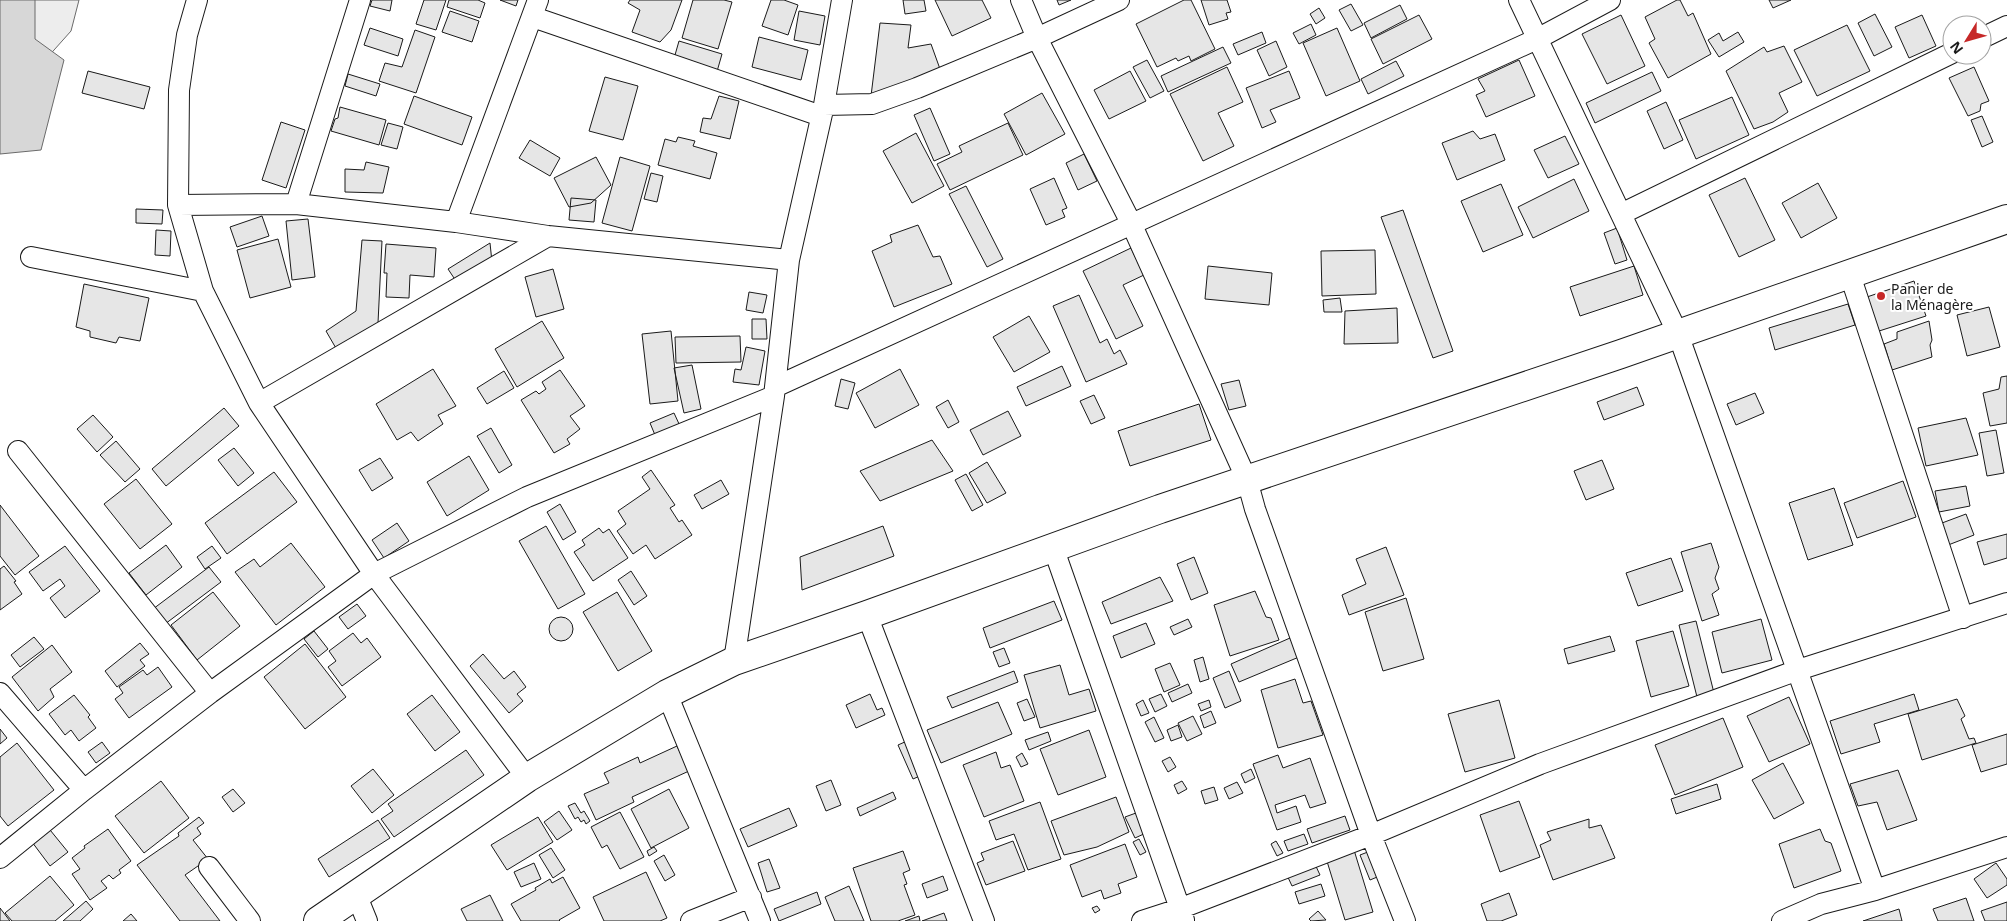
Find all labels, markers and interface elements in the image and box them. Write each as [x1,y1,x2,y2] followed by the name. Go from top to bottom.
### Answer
[1942,15,1992,65] north arrow
[1945,38,1967,58] text: N
[1891,279,1973,314] place label: Panier de la Ménagère
[1875,290,1887,302] marker: Panier de la Ménagère

